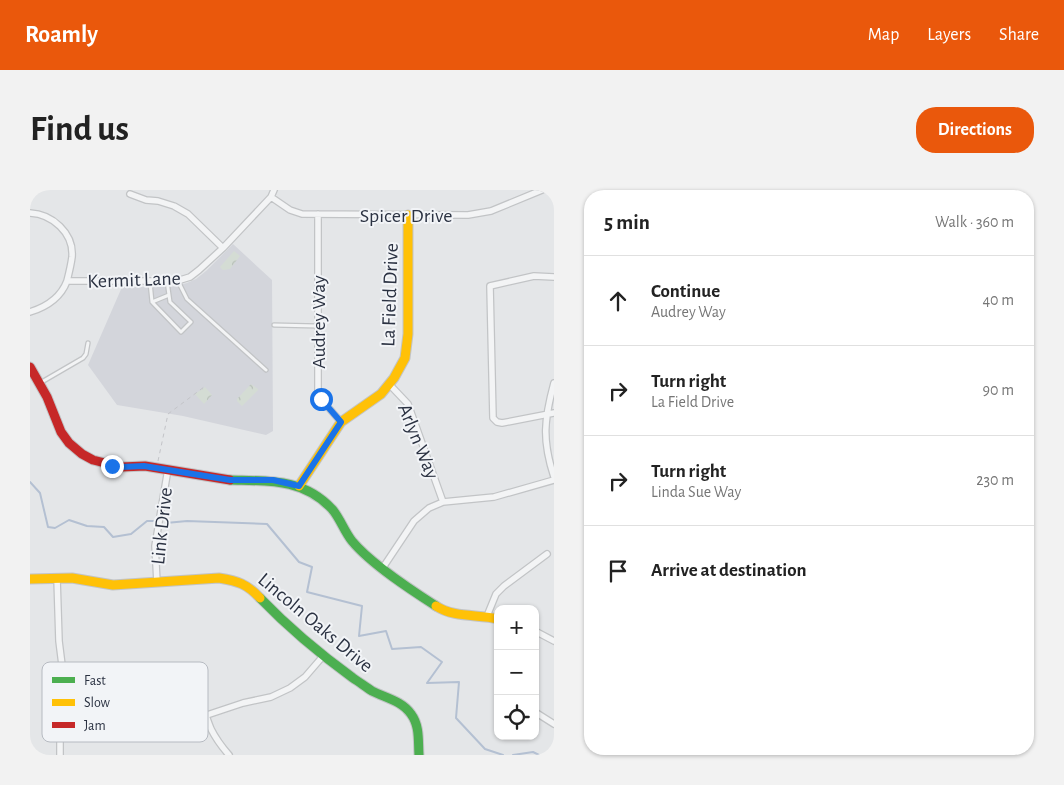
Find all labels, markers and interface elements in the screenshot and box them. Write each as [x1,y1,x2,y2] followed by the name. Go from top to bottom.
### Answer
[25,23,98,47] text: Roamly
[868,26,899,44] text: Map
[927,26,971,44] text: Layers
[999,26,1039,44] text: Share
[916,107,1034,153] button: Directions
[30,112,129,147] text: Find us
[360,206,452,226] street label: Spicer Drive
[604,212,650,233] text: 5 min
[935,214,1014,230] text: Walk · 360 m
[378,243,402,347] street label: La Field Drive
[87,268,181,292] street label: Kermit Lane
[309,275,329,369] street label: Audrey Way
[651,282,720,301] text: Continue
[604,287,632,315] icon: ahead
[982,292,1014,308] text: 40 m
[651,304,726,320] text: Audrey Way
[651,372,726,391] text: Turn right
[604,377,632,405] icon: right
[983,382,1014,398] text: 90 m
[310,388,333,411] route start
[651,394,734,410] text: La Field Drive
[394,401,442,482] street label: Arlyn Way
[101,455,124,478] route end
[651,462,726,481] text: Turn right
[604,467,632,495] icon: right
[976,472,1014,488] text: 230 m
[651,484,741,500] text: Linda Sue Way
[148,487,176,566] street label: Link Drive
[604,557,632,585] icon: arrive
[651,561,807,580] text: Arrive at destination
[254,569,377,676] street label: Lincoln Oaks Drive
[494,605,539,740] map controls
[494,605,539,650] button: +
[494,650,539,695] button: −
[42,662,208,742] legend
[84,674,106,688] text: Fast
[494,695,539,740] button: locate
[84,696,111,710] text: Slow
[84,719,106,733] text: Jam

